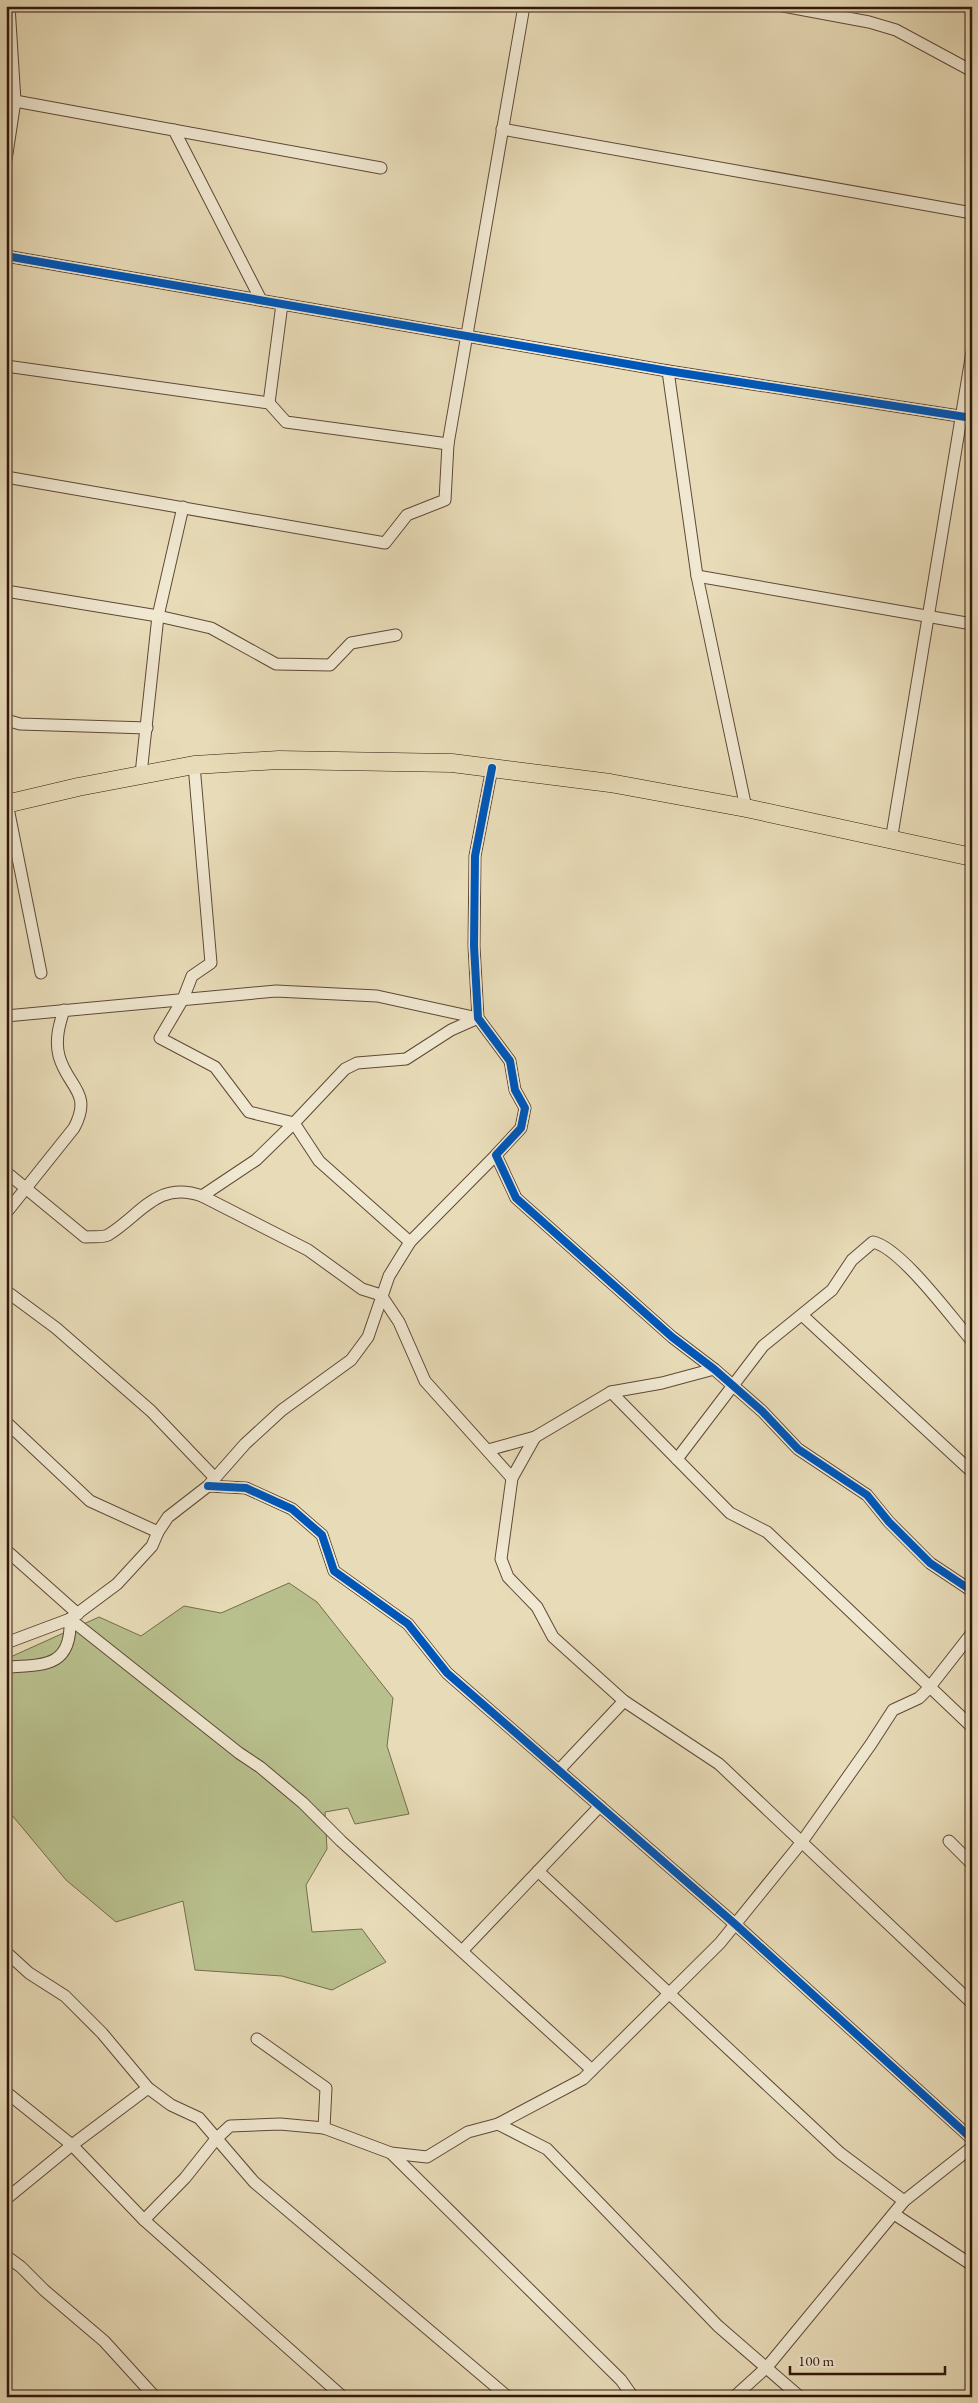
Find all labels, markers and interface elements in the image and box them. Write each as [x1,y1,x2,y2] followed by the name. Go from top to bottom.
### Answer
[790,2343,946,2375] scale bar
[798,2351,835,2370] text: 100 m

